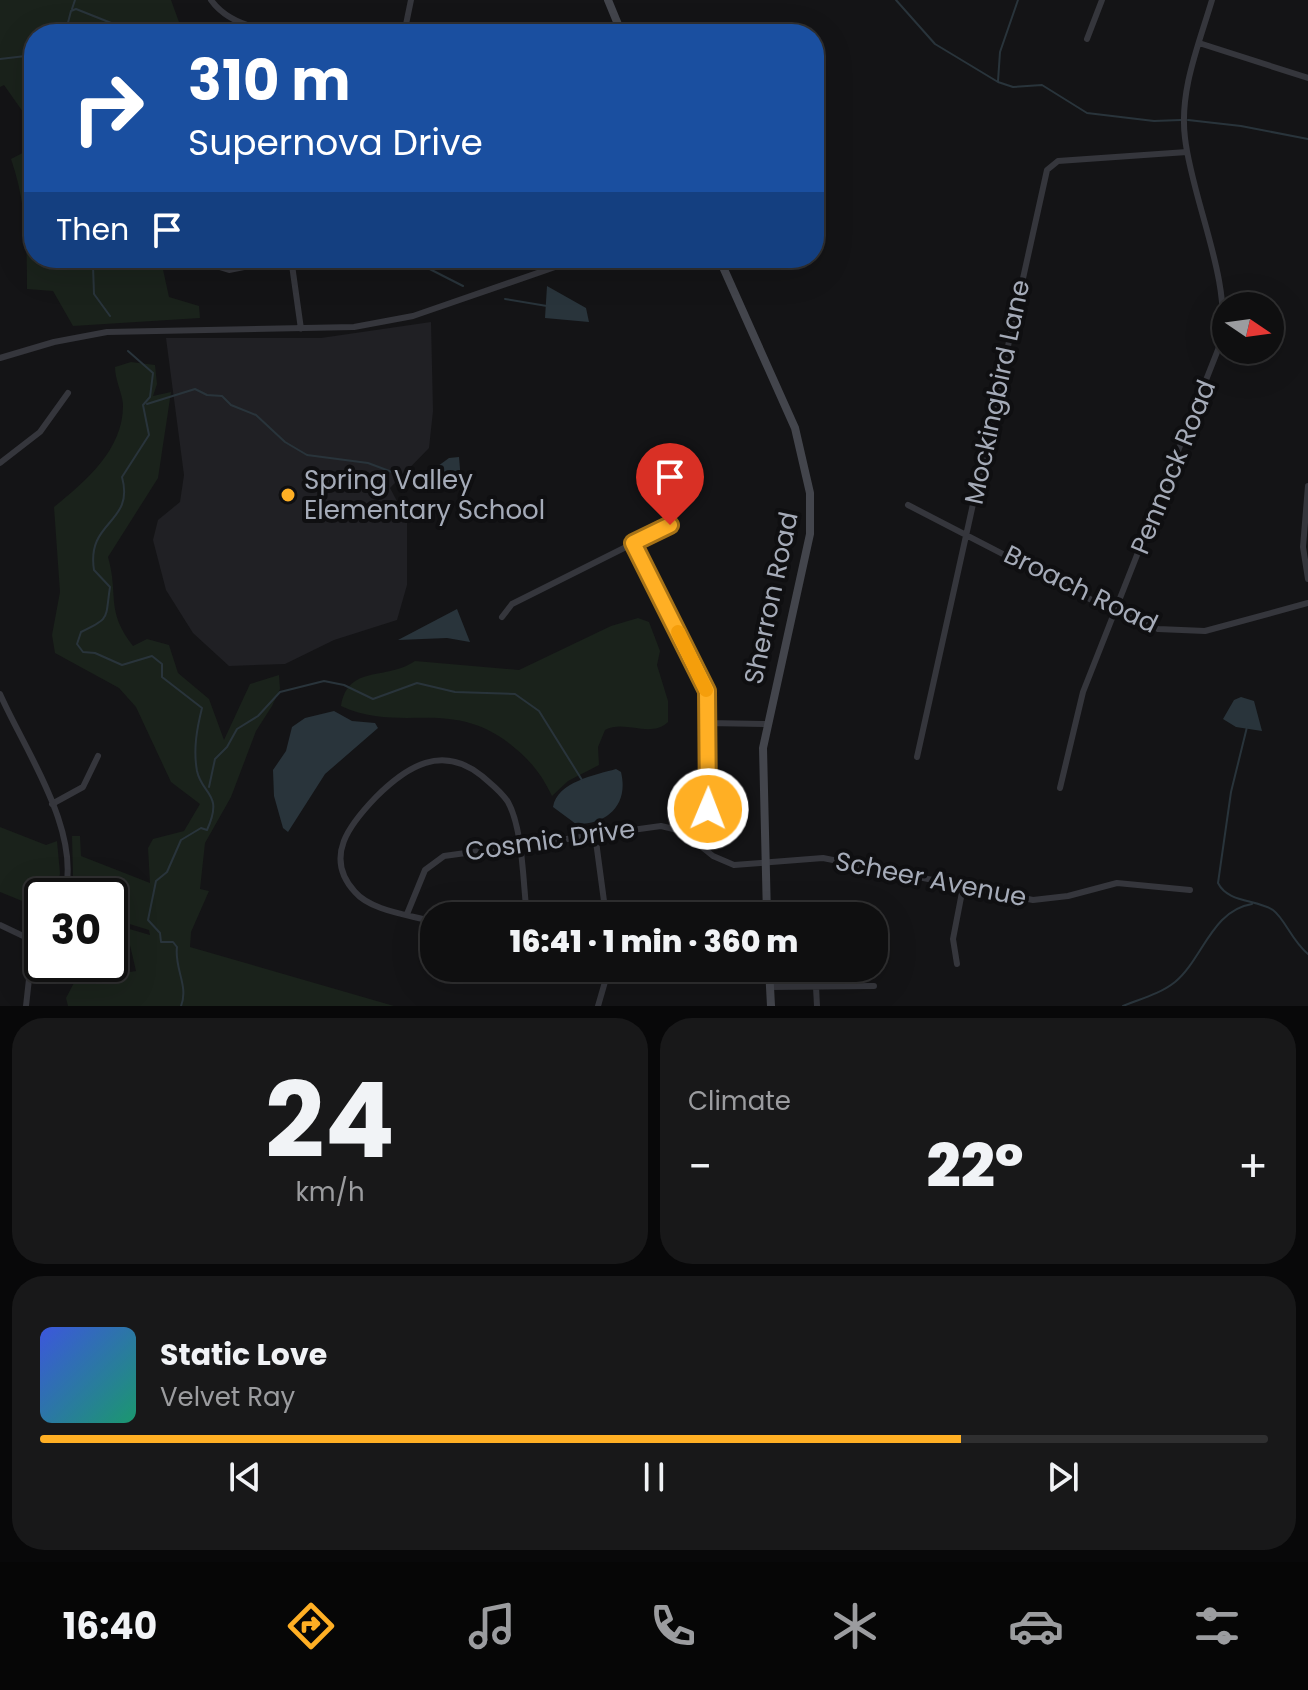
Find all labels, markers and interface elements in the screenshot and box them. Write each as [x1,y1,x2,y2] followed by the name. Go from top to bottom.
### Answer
[188,41,351,120] text: 310 m
[56,56,160,160] icon: right
[188,117,483,168] text: Supernova Drive
[56,208,129,251] text: Then
[145,208,189,252] icon: arrive
[956,276,1038,508] street label: Mockingbird Lane
[1212,292,1284,364] north arrow
[1212,292,1284,364] map controls
[1122,375,1224,559] street label: Pennock Road
[636,443,704,525] pin
[648,455,692,499] icon: arrive
[304,462,545,528] place label: Spring Valley Elementary School
[279,486,297,504] marker: Spring Valley Elementary School
[735,509,807,687] street label: Sherron Road
[998,536,1164,642] street label: Broach Road
[666,767,750,851] position arrow
[463,810,637,870] street label: Cosmic Drive
[832,843,1030,915] street label: Scheer Avenue
[24,878,128,982] speed limit sign: 30
[510,920,798,963] text: 16:41 · 1 min · 360 m
[265,1048,395,1193] text: 24
[688,1083,791,1119] text: Climate
[927,1124,1024,1208] text: 22°
[688,1136,712,1197] text: −
[1238,1136,1268,1197] text: +
[295,1174,365,1210] text: km/h
[160,1333,327,1376] text: Static Love
[160,1379,295,1415] text: Velvet Ray
[223,1455,267,1499] icon: previous
[632,1455,676,1499] icon: pause
[1041,1455,1085,1499] icon: next
[283,1598,339,1654] icon: directions
[464,1598,520,1654] icon: music
[645,1598,701,1654] icon: phone
[827,1598,883,1654] icon: climate
[1008,1598,1064,1654] icon: car
[1189,1598,1245,1654] icon: filters
[63,1601,157,1652] text: 16:40

